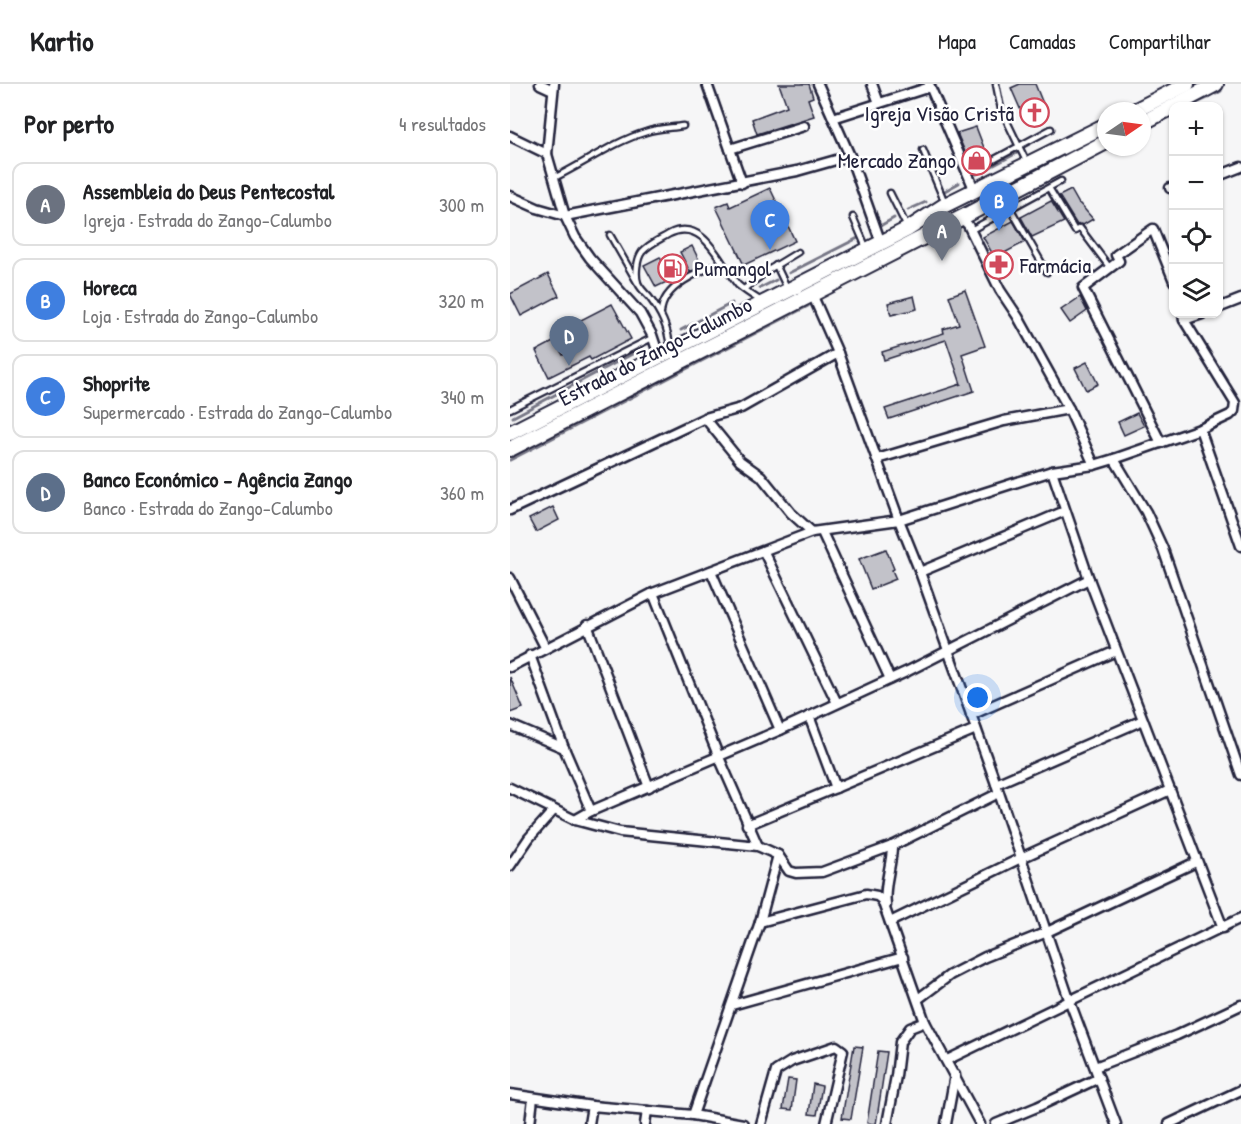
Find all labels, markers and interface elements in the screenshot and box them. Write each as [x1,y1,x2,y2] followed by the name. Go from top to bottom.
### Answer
[30,22,94,60] text: Kartio
[938,27,976,56] text: Mapa
[1009,27,1076,56] text: Camadas
[1109,27,1211,56] text: Compartilhar
[1019,97,1051,129] church icon: Igreja Visão Cristã
[865,98,1014,128] place label: Igreja Visão Cristã
[1097,102,1151,156] north arrow
[1169,102,1223,318] map controls
[1169,102,1223,156] button: +
[24,106,114,141] text: Por perto
[399,110,486,137] text: 4 resultados
[961,144,993,176] shop icon: Mercado Zango
[838,145,956,175] place label: Mercado Zango
[1169,156,1223,210] button: −
[83,176,334,206] text: Assembleia do Deus Pentecostal
[980,182,1018,231] pin: B
[41,191,50,218] text: A
[439,191,484,218] text: 300 m
[750,200,790,250] pin: C
[83,206,332,233] text: Igreja · Estrada do Zango-Calumbo
[1169,210,1223,264] button: locate
[922,212,962,261] pin: A
[983,249,1015,281] pharmacy icon: Farmácia
[1019,250,1091,280] place label: Farmácia
[657,252,689,284] fuel station icon: Pumangol
[694,253,772,283] place label: Pumangol
[1169,264,1223,318] button: layers
[83,272,137,302] text: Horeca
[40,287,51,314] text: B
[439,287,484,314] text: 320 m
[553,289,757,413] street label: Estrada do Zango-Calumbo
[83,302,318,329] text: Loja · Estrada do Zango-Calumbo
[550,316,588,366] pin: D
[83,368,150,398] text: Shoprite
[40,383,51,410] text: C
[440,383,484,410] text: 340 m
[83,398,392,425] text: Supermercado · Estrada do Zango-Calumbo
[83,464,352,494] text: Banco Económico - Agência Zango
[41,479,50,506] text: D
[440,479,484,506] text: 360 m
[83,494,333,521] text: Banco · Estrada do Zango-Calumbo
[963,683,992,712] your location

